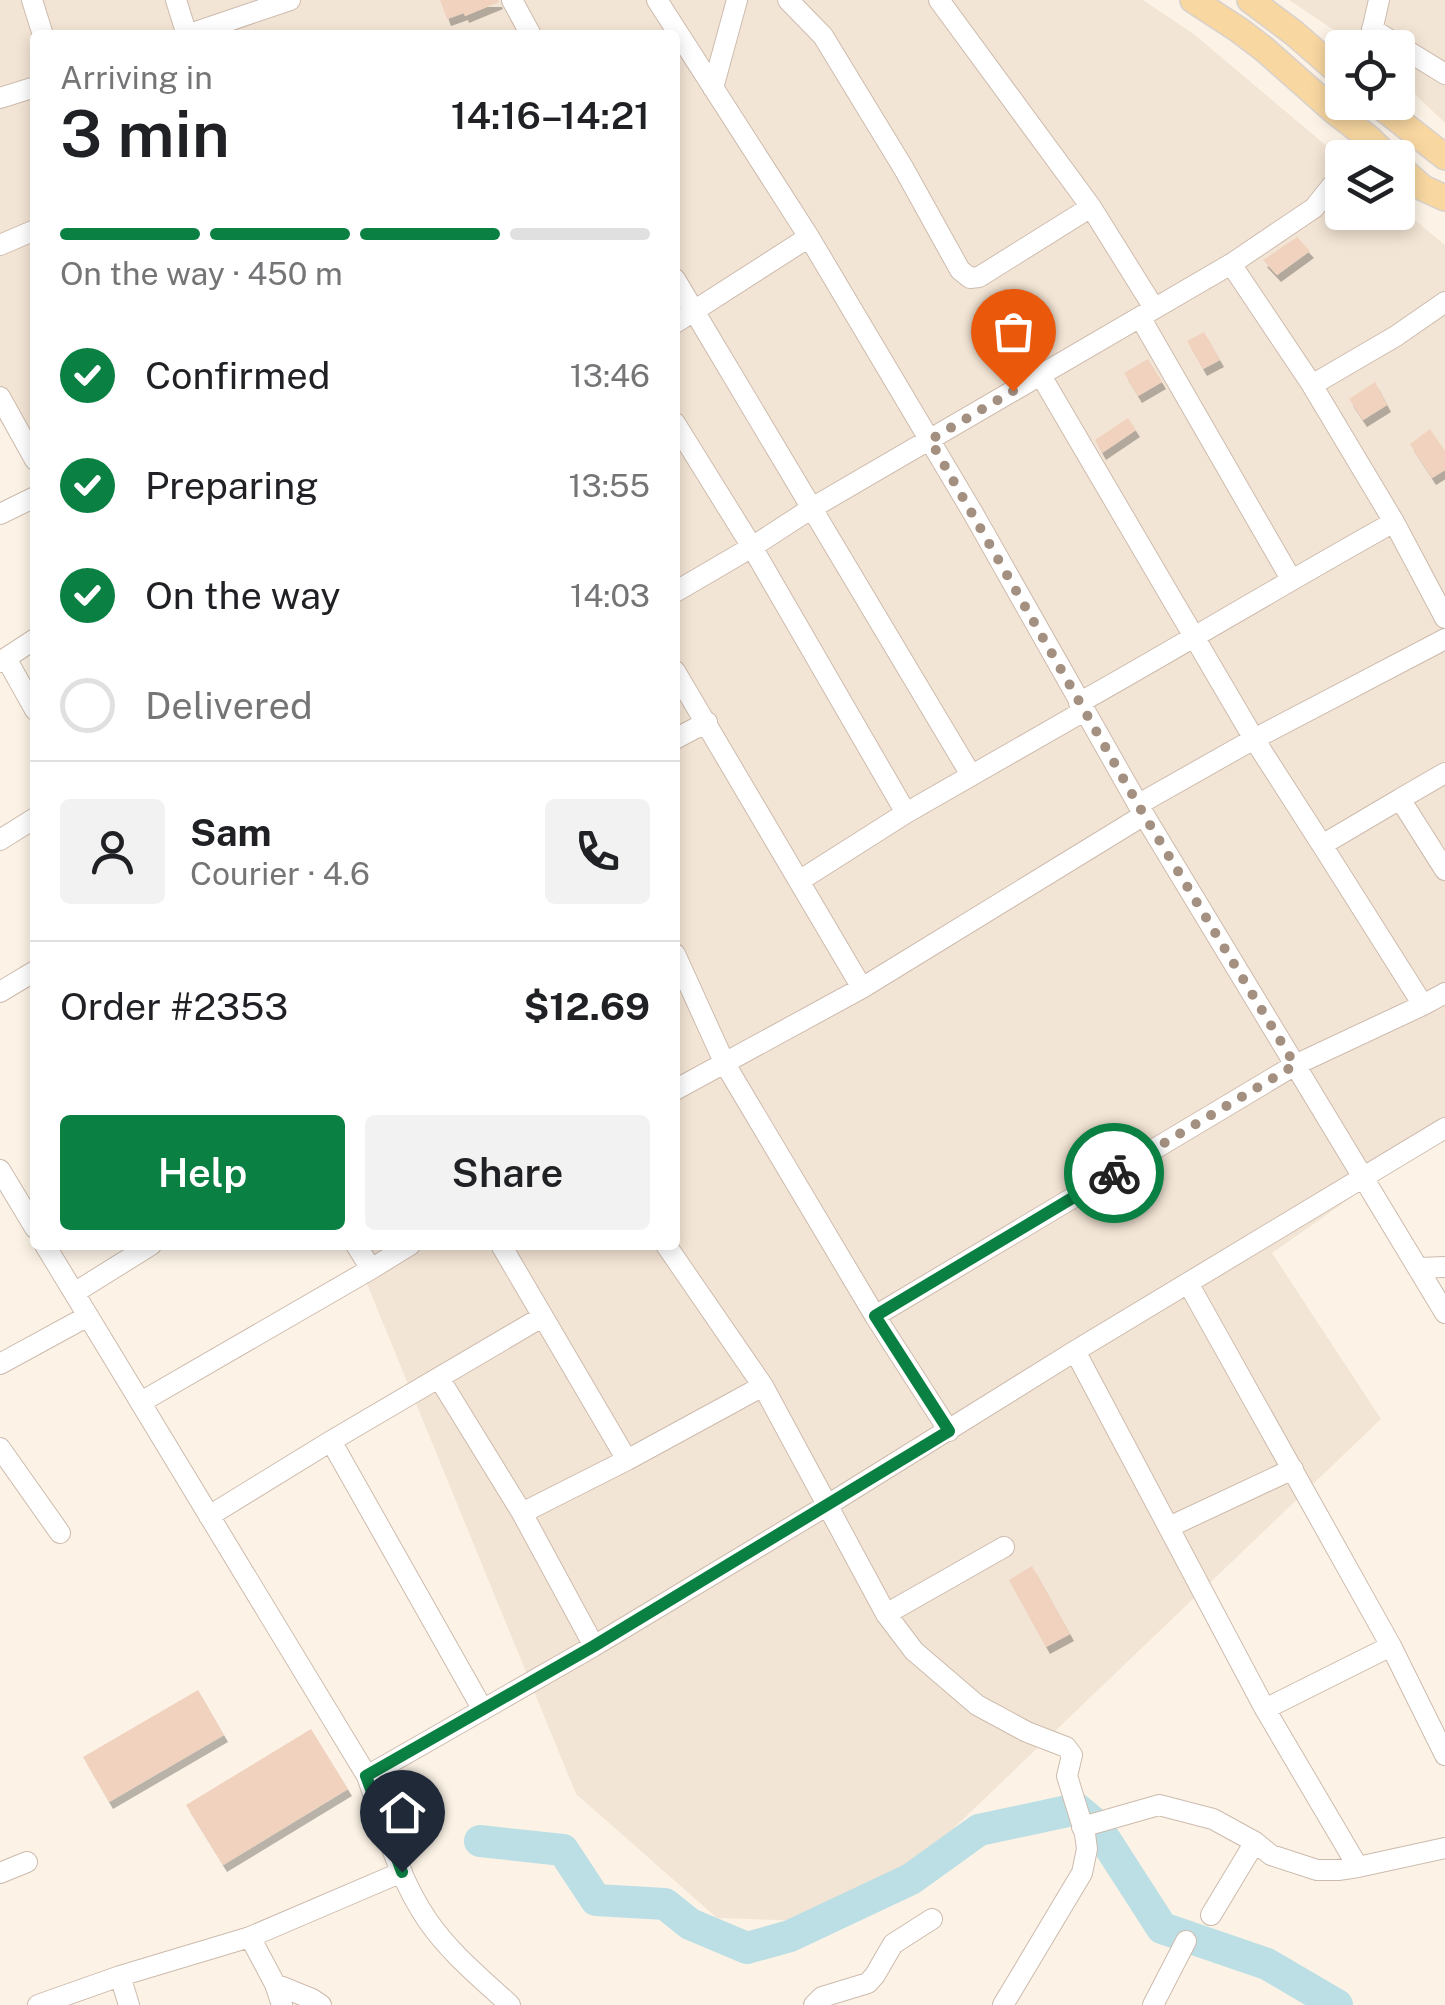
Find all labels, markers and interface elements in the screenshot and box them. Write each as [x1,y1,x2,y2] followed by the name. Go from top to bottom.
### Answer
[1325,30,1415,230] map controls
[1325,30,1415,120] button: locate
[60,59,213,96] text: Arriving in
[451,93,650,138] text: 14:16–14:21
[60,95,230,172] text: 3 min
[1325,140,1415,230] button: layers
[60,255,343,292] text: On the way · 450 m
[971,289,1056,392] pin
[986,304,1041,359] icon: bag
[60,348,115,403] icon: check
[145,353,330,398] text: Confirmed
[570,357,650,394] text: 13:46
[60,458,115,513] icon: check
[145,463,319,508] text: Preparing
[569,467,650,504] text: 13:55
[60,568,115,623] icon: check
[145,573,341,618] text: On the way
[570,577,650,614] text: 14:03
[145,683,313,728] text: Delivered
[60,799,165,904] button: person
[545,799,650,904] button: phone
[190,810,272,855] text: Sam
[190,855,370,892] text: Courier · 4.6
[60,984,288,1029] text: Order #2353
[523,984,650,1029] text: $12.69
[60,1115,345,1230] button: Help
[365,1115,650,1230] button: Share
[1064,1123,1164,1223] courier
[1087,1146,1142,1201] icon: bike
[360,1770,445,1873] pin
[375,1785,430,1840] icon: home

